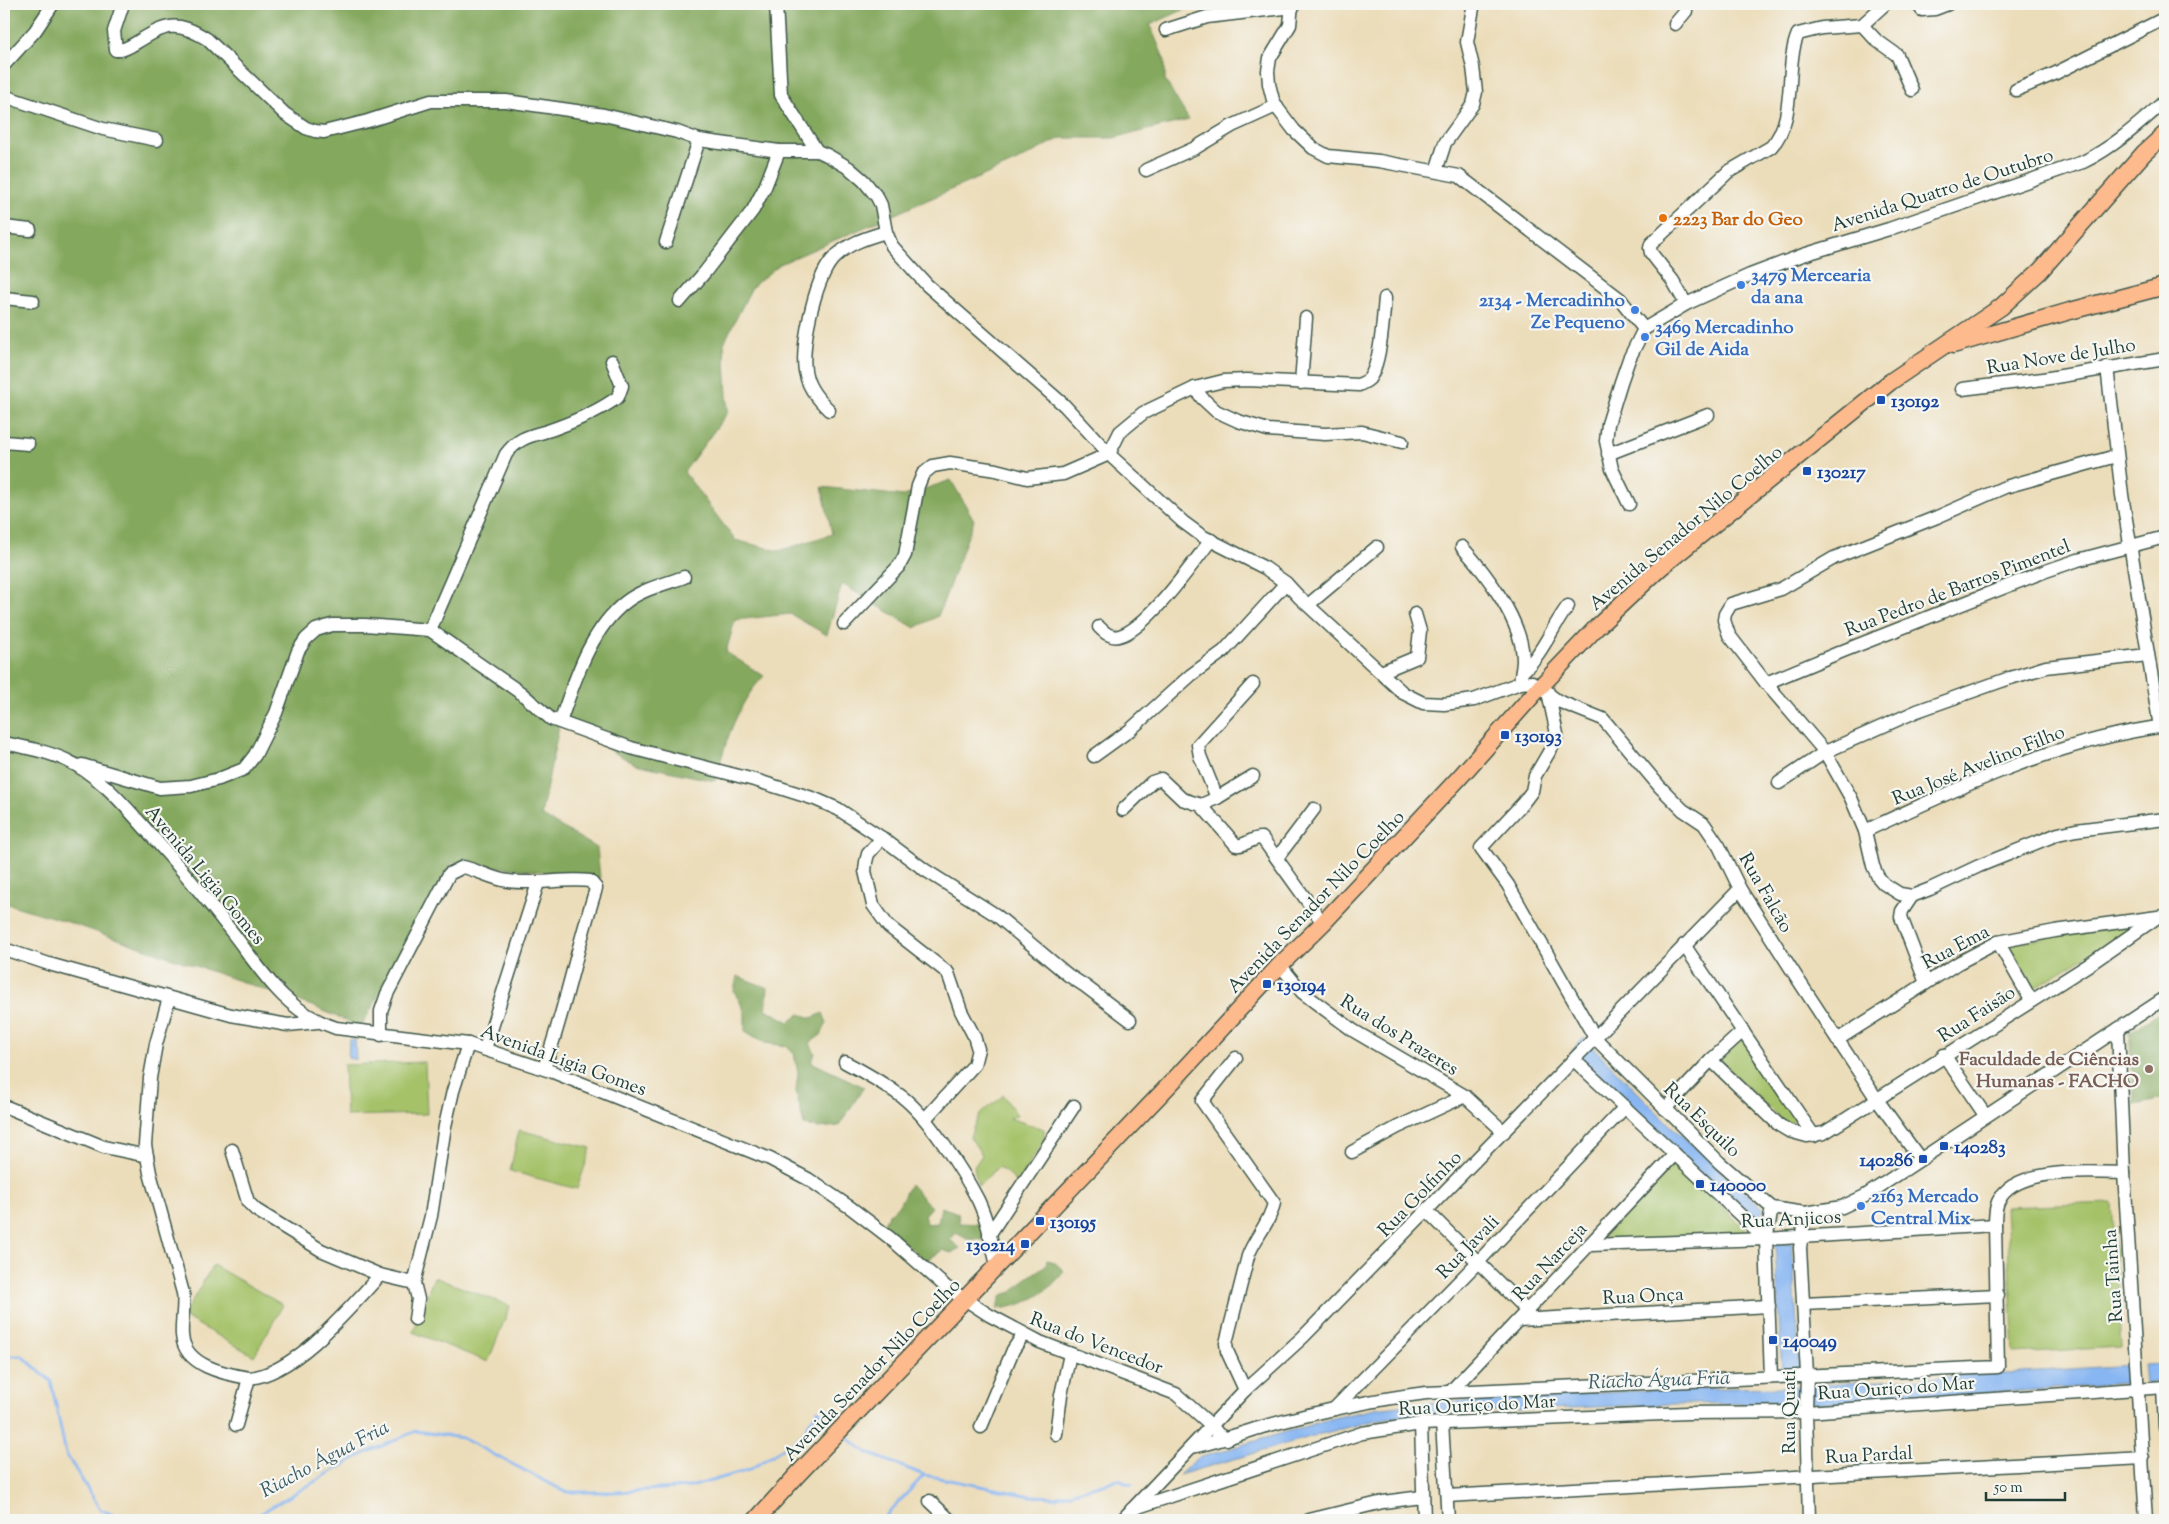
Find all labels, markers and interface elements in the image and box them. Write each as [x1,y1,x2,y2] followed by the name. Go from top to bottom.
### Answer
[1828,143,2057,240] street label: Avenida Quatro de Outubro
[1673,207,1803,234] place label: 2223 Bar do Geo
[1657,212,1669,224] marker: 2223 Bar do Geo
[1751,263,1871,312] place label: 3479 Mercearia da ana
[1735,279,1747,291] marker: 3479 Mercearia da ana
[1479,288,1626,337] place label: 2134 - Mercadinho Ze Pequeno
[1629,304,1641,316] marker: 2134 - Mercadinho Ze Pequeno
[1655,315,1794,364] place label: 3469 Mercadinho Gil de Aida
[1639,331,1651,343] marker: 3469 Mercadinho Gil de Aida
[1985,332,2138,383] street label: Rua Nove de Julho
[1891,389,1939,416] place label: 130192
[1875,394,1887,406] marker: 130192
[1584,440,1789,618] street label: Avenida Senador Nilo Coelho
[1817,460,1866,487] place label: 130217
[1801,465,1813,477] marker: 130217
[1841,534,2075,645] street label: Rua Pedro de Barros Pimentel
[1889,719,2069,813] street label: Rua José Avelino Filho
[1515,724,1562,751] place label: 130193
[1499,729,1511,741] marker: 130193
[138,800,271,951] street label: Avenida Ligia Gomes
[1222,805,1412,1000] street label: Avenida Senador Nilo Coelho
[1731,848,1799,938] street label: Rua Falcão
[1918,919,1995,977] street label: Rua Ema
[1277,973,1326,1000] place label: 130194
[1261,978,1273,990] marker: 130194
[1933,980,2021,1050] street label: Rua Faisão
[1334,989,1463,1083] street label: Rua dos Prazeres
[476,1019,650,1104] street label: Avenida Ligia Gomes
[1959,1047,2140,1096] place label: Faculdade de Ciências Humanas - FACHO
[2143,1063,2155,1075] marker: Faculdade de Ciências Humanas - FACHO
[1657,1077,1746,1165] street label: Rua Esquilo
[1954,1135,2006,1162] place label: 140283
[1938,1140,1950,1152] marker: 140283
[1373,1145,1469,1244] street label: Rua Golfinho
[1859,1148,1913,1175] place label: 140286
[1917,1153,1929,1165] marker: 140286
[1710,1173,1766,1200] place label: 140000
[1694,1178,1706,1190] marker: 140000
[1871,1184,1979,1233] place label: 2163 Mercado Central Mix
[1855,1200,1867,1212] marker: 2163 Mercado Central Mix
[1740,1204,1842,1237] street label: Rua Anjicos
[1431,1209,1506,1286] street label: Rua Javali
[1050,1210,1097,1237] place label: 130195
[1034,1215,1046,1227] marker: 130195
[1507,1217,1595,1308] street label: Rua Narceja
[2098,1228,2131,1324] street label: Rua Tainha
[966,1233,1015,1260] place label: 130214
[1019,1238,1031,1250] marker: 130214
[778,1273,968,1468] street label: Avenida Senador Nilo Coelho
[1602,1282,1685,1313] street label: Rua Onça
[1026,1307,1167,1382] street label: Rua do Vencedor
[1783,1329,1837,1356] place label: 140049
[1767,1334,1779,1346] marker: 140049
[1588,1365,1731,1398] water label: Riacho Água Fria
[1777,1370,1804,1454] street label: Rua Quati
[1817,1371,1976,1408] street label: Rua Ouriço do Mar
[1398,1389,1556,1424] street label: Rua Ouriço do Mar
[256,1414,395,1506] water label: Riacho Água Fria
[1825,1441,1914,1472] street label: Rua Pardal
[1986,1469,2065,1501] scale bar
[1993,1478,2023,1499] text: 50 m

